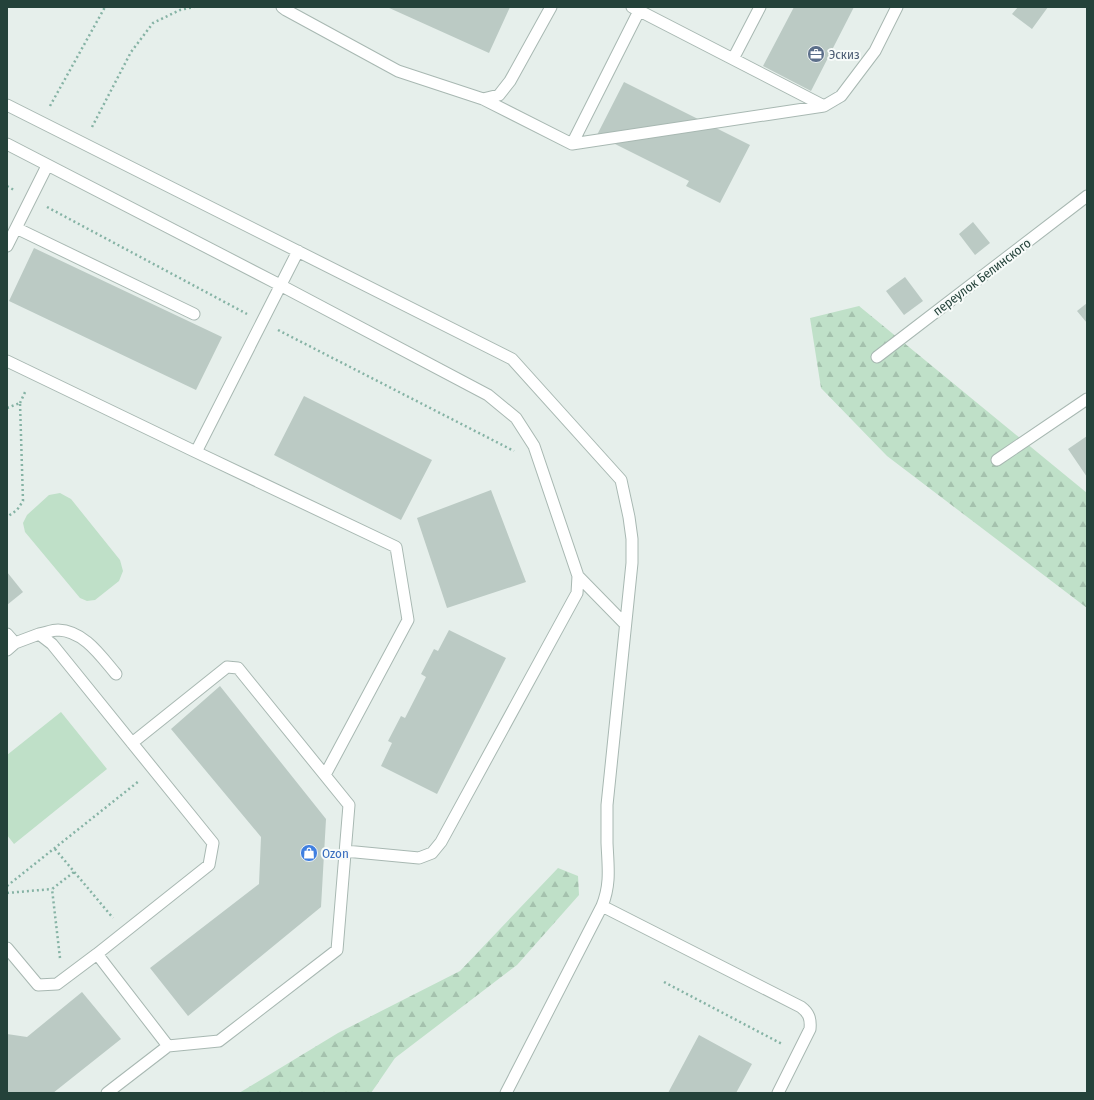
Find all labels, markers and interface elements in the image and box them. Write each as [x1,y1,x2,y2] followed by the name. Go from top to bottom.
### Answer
[806,44,826,64] office icon: Эскиз
[829,47,860,62] place label: Эскиз
[930,235,1034,319] street label: переулок Белинского
[299,843,319,863] shop icon: Ozon
[322,846,349,861] place label: Ozon

